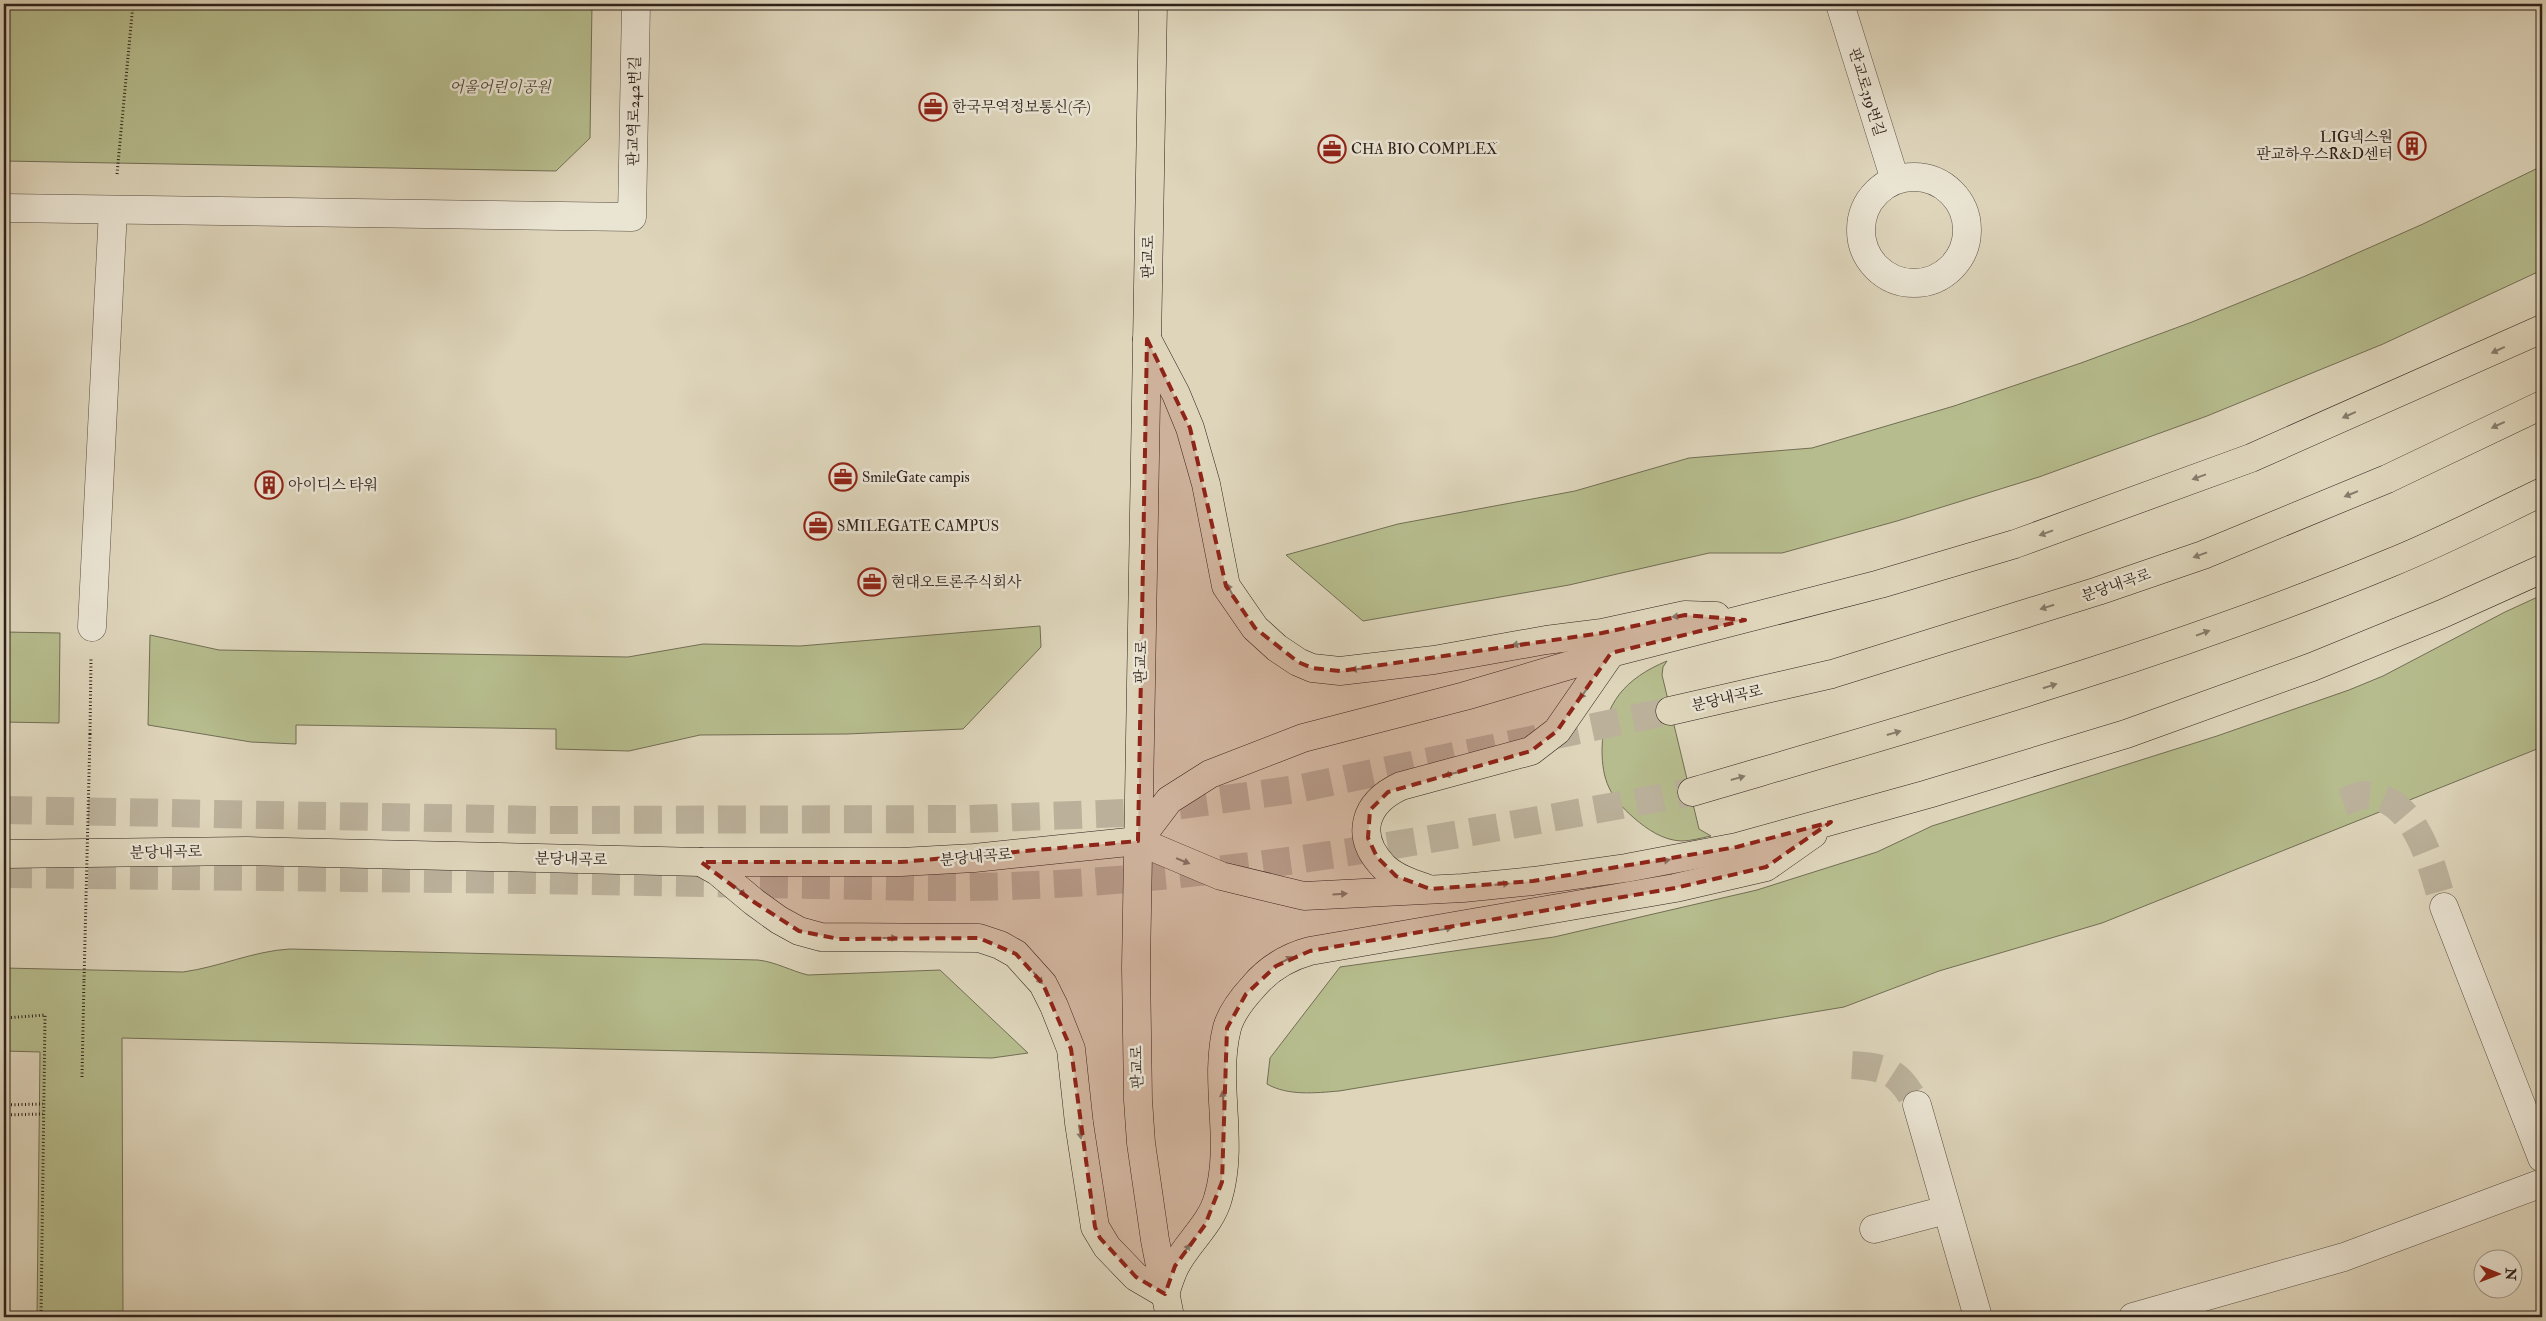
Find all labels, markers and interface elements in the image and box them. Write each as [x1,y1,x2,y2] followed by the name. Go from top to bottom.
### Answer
[1844,46,1889,139] street label: 판교로319번길
[624,56,645,166] street label: 판교역로242번길
[449,78,552,97] park label: 어울어린이공원
[918,92,948,122] office icon: 한국무역정보통신(주)
[952,98,1091,117] place label: 한국무역정보통신(주)
[2256,128,2393,164] place label: LIG넥스원 판교하우스R&D센터
[2397,131,2427,161] building icon: LIG넥스원 판교하우스R&D센터
[1317,134,1347,164] office icon: CHA BIO COMPLEX
[1351,140,1498,159] place label: CHA BIO COMPLEX
[1139,235,1158,279] street label: 판교로
[2491,346,2505,354] one-way arrow
[2342,411,2356,419] one-way arrow
[2491,421,2505,429] one-way arrow
[828,462,858,492] office icon: SmileGate campis
[862,468,970,488] place label: SmileGate campis
[254,470,284,500] building icon: 아이디스 타워
[2191,473,2206,481] one-way arrow
[288,476,378,495] place label: 아이디스 타워
[2344,490,2358,498] one-way arrow
[803,511,833,541] office icon: SMILEGATE CAMPUS
[837,517,999,536] place label: SMILEGATE CAMPUS
[2039,529,2054,537] one-way arrow
[2193,552,2208,559] one-way arrow
[2079,565,2154,606] street label: 분당내곡로
[857,567,887,597] office icon: 현대오트론주식회사
[891,573,1022,592] place label: 현대오트론주식회사
[1226,583,1234,598] one-way arrow
[2039,604,2054,612] one-way arrow
[1670,613,1686,621] one-way arrow
[2196,629,2211,636] one-way arrow
[1132,640,1151,684] street label: 판교로
[1511,641,1527,649] one-way arrow
[1350,665,1366,673] one-way arrow
[1690,681,1765,716] street label: 분당내곡로
[2043,682,2058,690] one-way arrow
[1580,687,1590,700] one-way arrow
[1887,728,1902,736] one-way arrow
[1443,770,1458,778] one-way arrow
[1731,774,1746,782] one-way arrow
[130,842,203,863] street label: 분당내곡로
[939,845,1013,870] street label: 분당내곡로
[535,849,608,870] street label: 분당내곡로
[1655,856,1671,864] one-way arrow
[1176,857,1190,865] one-way arrow
[1494,880,1510,888] one-way arrow
[734,885,746,897] one-way arrow
[1332,890,1348,898] one-way arrow
[1437,924,1453,932] one-way arrow
[882,934,898,942] one-way arrow
[1279,956,1294,964] one-way arrow
[1033,971,1043,985] one-way arrow
[1128,1045,1147,1089] street label: 판교로
[1219,1090,1227,1106] one-way arrow
[1077,1125,1085,1141] one-way arrow
[1181,1243,1191,1257] one-way arrow
[2474,1248,2524,1298] north arrow
[2502,1267,2519,1281] text: N

